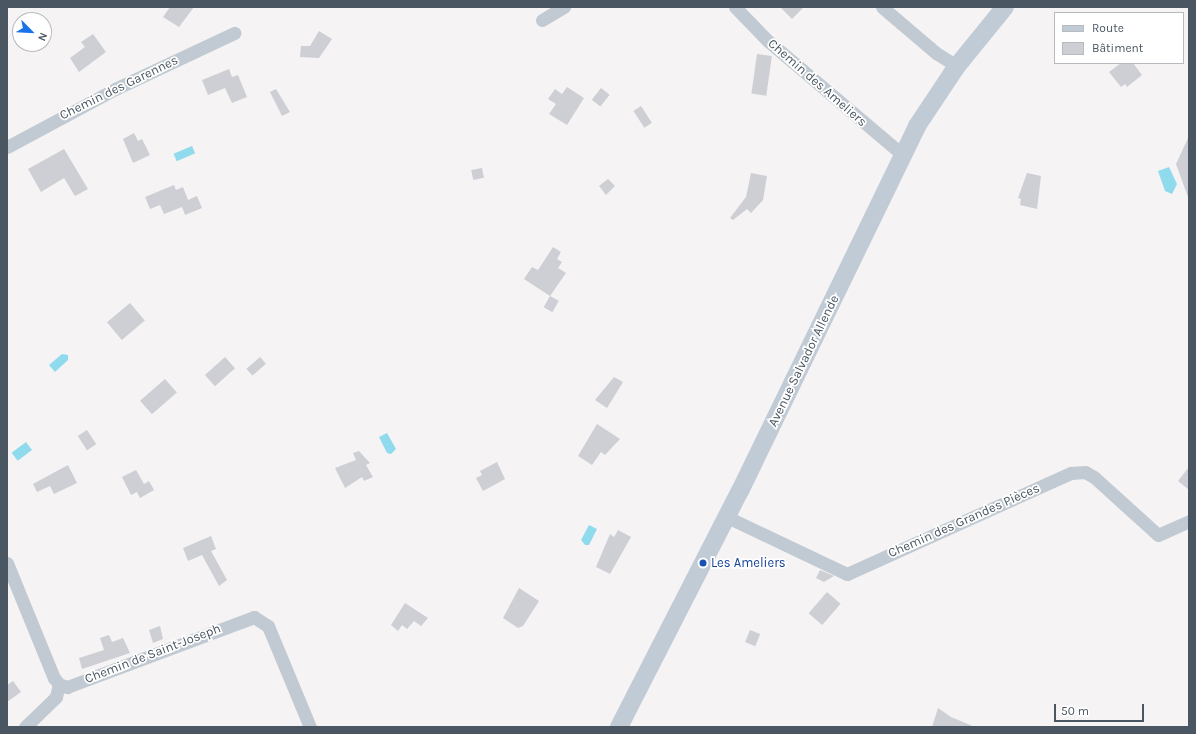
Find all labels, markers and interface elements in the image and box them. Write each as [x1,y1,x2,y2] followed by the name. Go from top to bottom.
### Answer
[12,12,52,52] north arrow
[1054,12,1184,64] legend
[1092,21,1124,35] text: Route
[35,30,50,43] text: N
[764,36,870,130] street label: Chemin des Ameliers
[1092,41,1143,55] text: Bâtiment
[57,53,181,123] street label: Chemin des Garennes
[765,293,843,429] street label: Avenue Salvador Allende
[886,481,1042,561] street label: Chemin des Grandes Pièces
[711,555,786,571] place label: Les Ameliers
[698,558,708,568] marker: Les Ameliers
[83,621,223,687] street label: Chemin de Saint-Joseph
[1056,696,1146,722] scale bar
[1061,704,1089,718] text: 50 m

